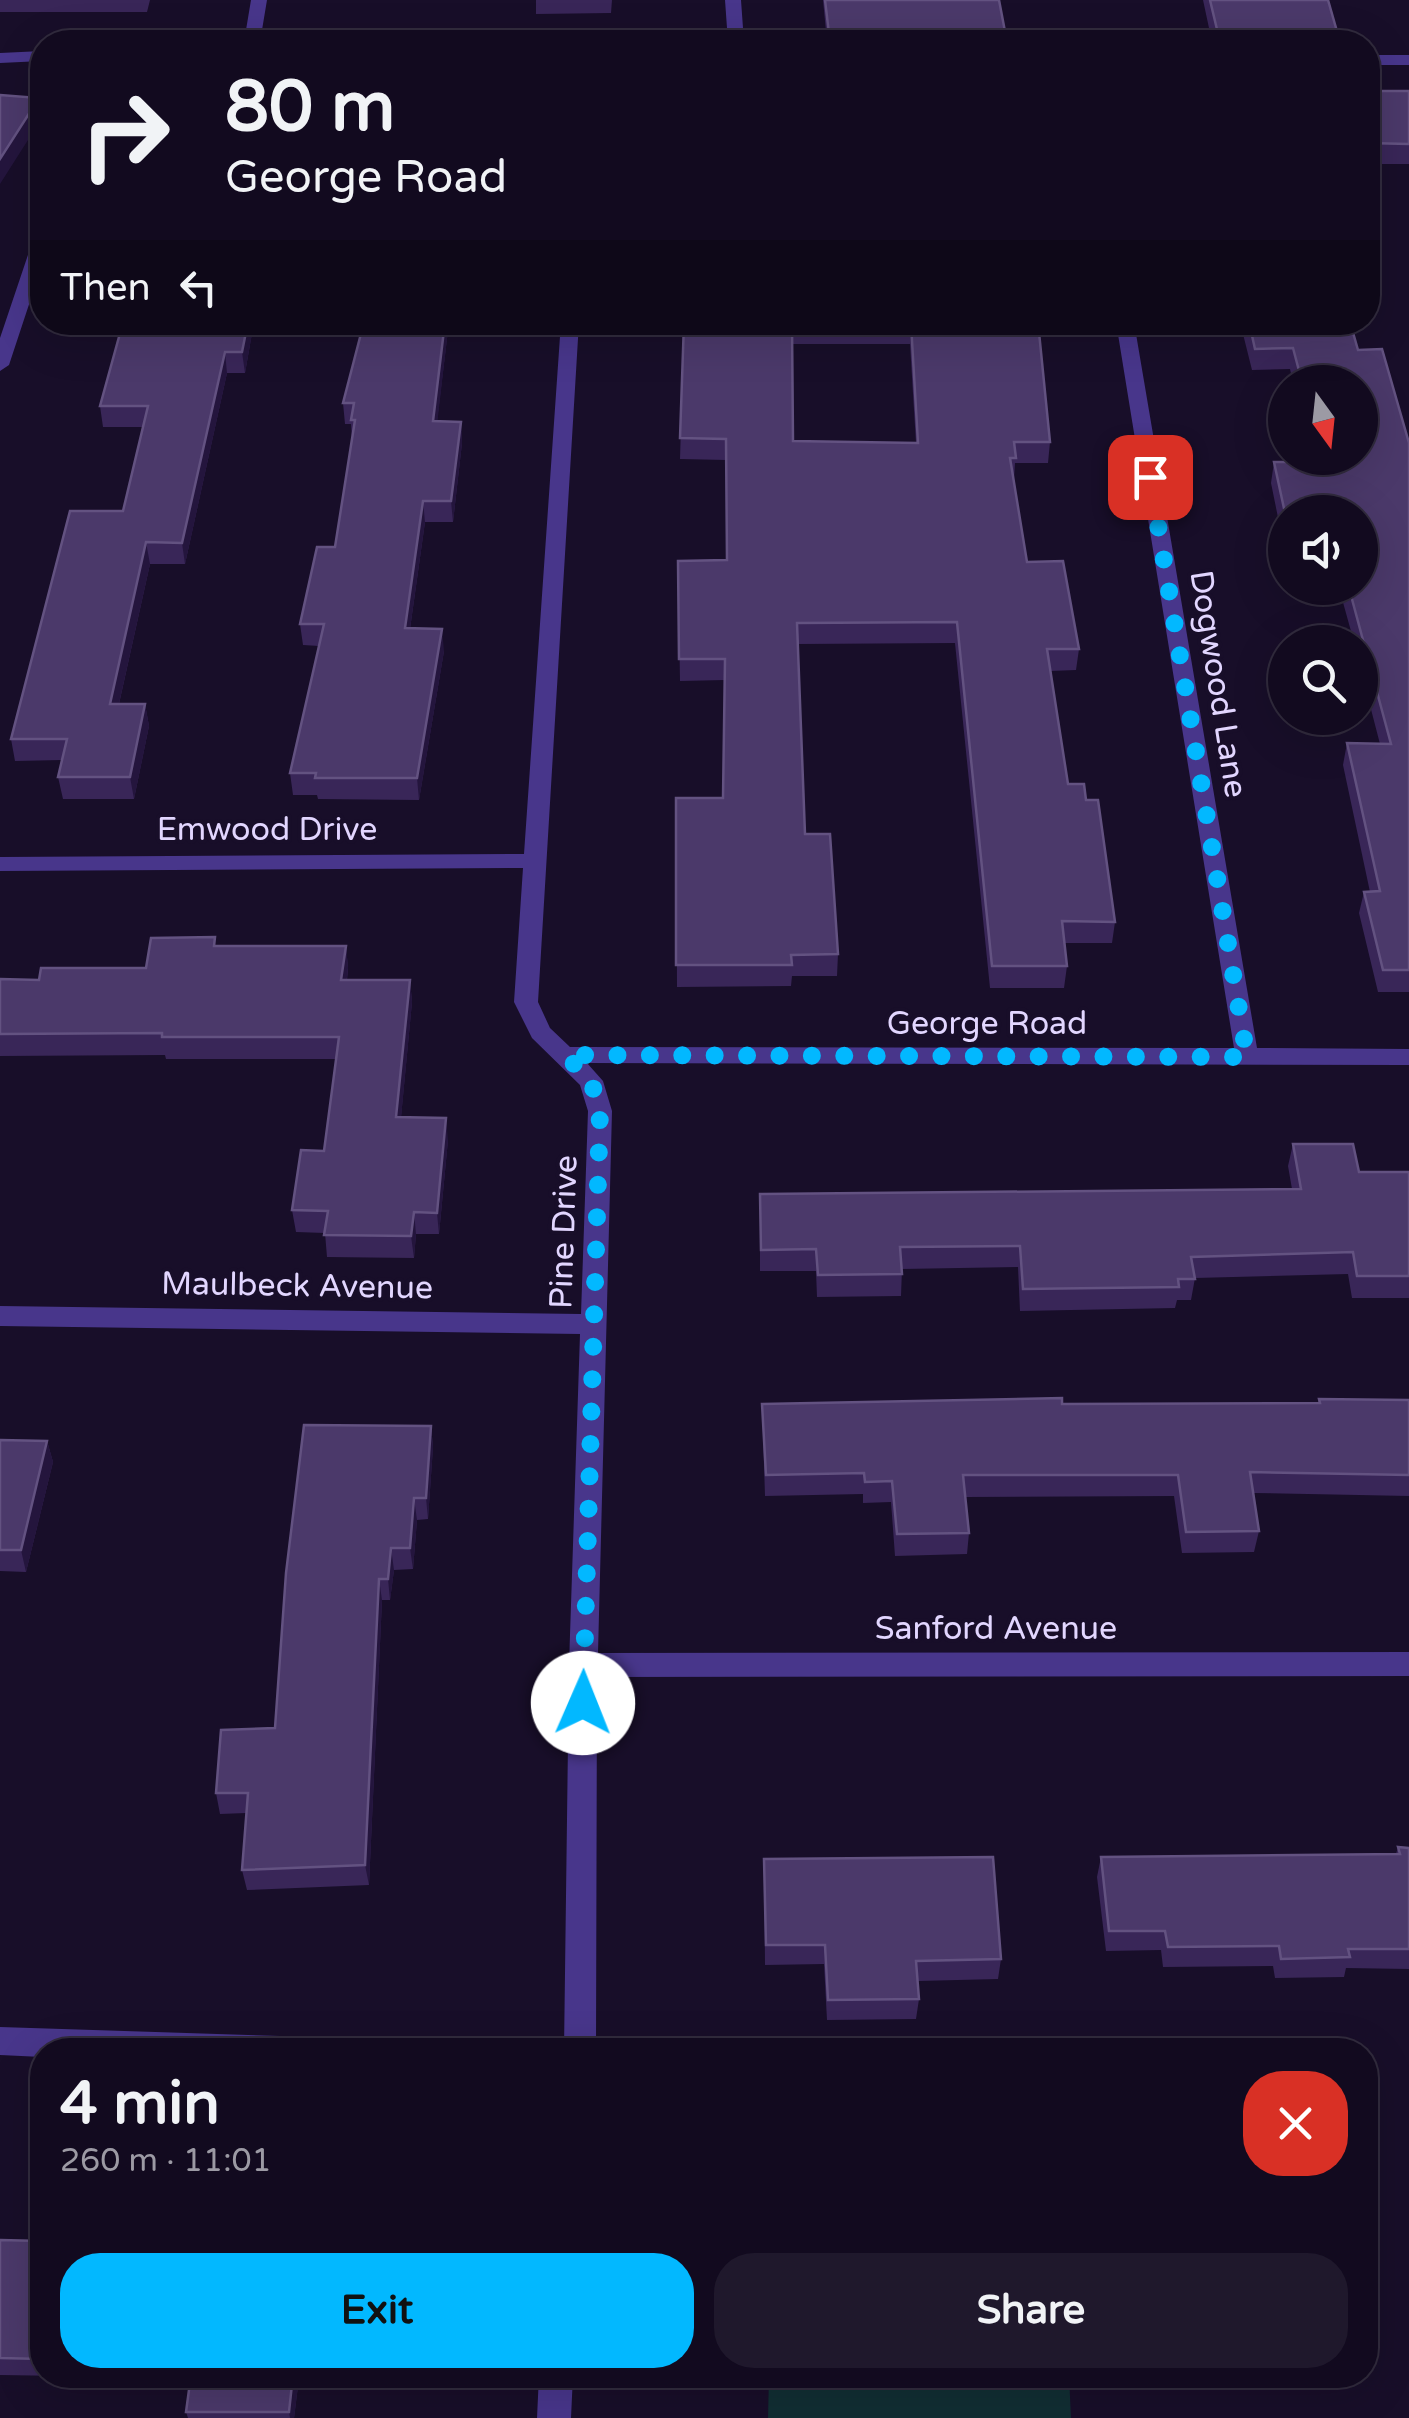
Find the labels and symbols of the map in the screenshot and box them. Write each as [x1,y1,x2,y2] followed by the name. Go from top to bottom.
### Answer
[1268,365,1378,475] north arrow
[1108,435,1193,520] pin
[1181,568,1255,800] street label: Dogwood Lane
[157,811,377,849] street label: Emwood Drive
[887,1005,1087,1043] street label: George Road
[542,1154,586,1310] street label: Pine Drive
[161,1265,433,1307] street label: Maulbeck Avenue
[875,1610,1117,1648] street label: Sanford Avenue
[531,1651,635,1755] position arrow

